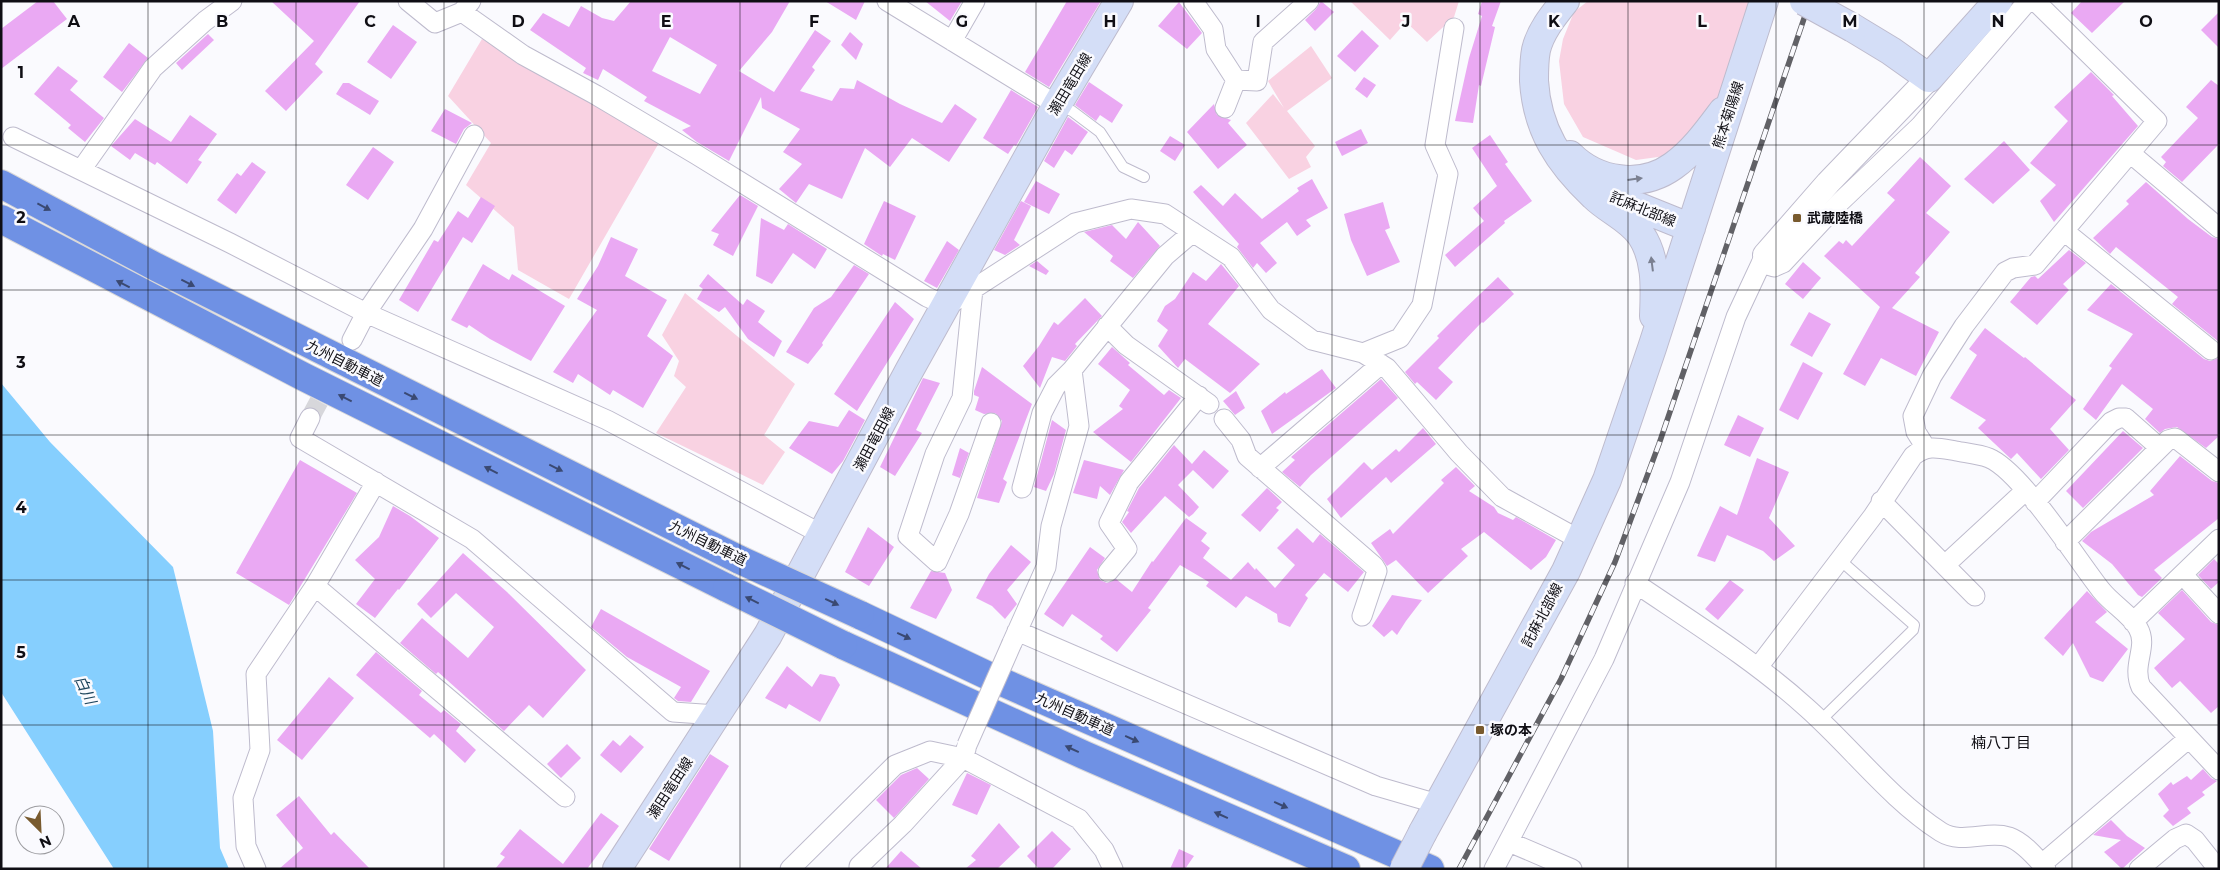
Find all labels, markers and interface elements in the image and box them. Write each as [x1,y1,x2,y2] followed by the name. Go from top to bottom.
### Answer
[67,12,81,31] text: A
[216,12,228,31] text: B
[364,12,376,31] text: C
[511,12,525,31] text: D
[661,12,671,31] text: E
[809,12,819,31] text: F
[956,12,968,31] text: G
[1104,12,1116,31] text: H
[1255,12,1261,31] text: I
[1401,12,1410,31] text: J
[1548,12,1561,31] text: K
[1697,12,1707,31] text: L
[1842,12,1858,31] text: M
[1992,12,2004,31] text: N
[2139,12,2153,31] text: O
[1044,49,1096,119] street label: 瀬田竜田線
[18,63,24,82] text: 1
[1709,79,1747,151] street label: 熊本菊陽線
[1628,175,1644,183] one-way arrow
[1607,188,1679,230] street label: 託麻北部線
[37,203,52,211] one-way arrow
[16,208,26,227] text: 2
[1807,209,1863,227] place label: 武蔵陸橋
[1791,212,1803,224] marker: 武蔵陸橋
[1648,256,1656,272] one-way arrow
[181,279,195,287] one-way arrow
[116,280,130,288] one-way arrow
[303,336,387,390] street label: 九州自動車道
[15,353,26,372] text: 3
[404,392,418,400] one-way arrow
[338,393,353,402] one-way arrow
[850,404,898,474] street label: 瀬田竜田線
[549,464,564,472] one-way arrow
[484,466,498,474] one-way arrow
[15,498,27,517] text: 4
[666,516,750,570] street label: 九州自動車道
[676,562,690,570] one-way arrow
[1518,580,1566,650] street label: 託麻北部線
[745,596,759,604] one-way arrow
[825,599,839,607] one-way arrow
[897,633,911,641] one-way arrow
[16,643,26,662] text: 5
[71,672,101,709] water label: 白川
[1033,689,1117,739] street label: 九州自動車道
[1490,721,1532,739] place label: 塚の本
[1474,724,1486,736] marker: 塚の本
[1971,733,2031,752] district label: 楠八丁目
[1125,736,1139,744] one-way arrow
[1065,745,1079,753] one-way arrow
[643,754,697,822] street label: 瀬田竜田線
[1274,801,1288,809] one-way arrow
[15,805,65,855] north arrow
[1214,810,1228,818] one-way arrow
[36,831,54,852] text: N

